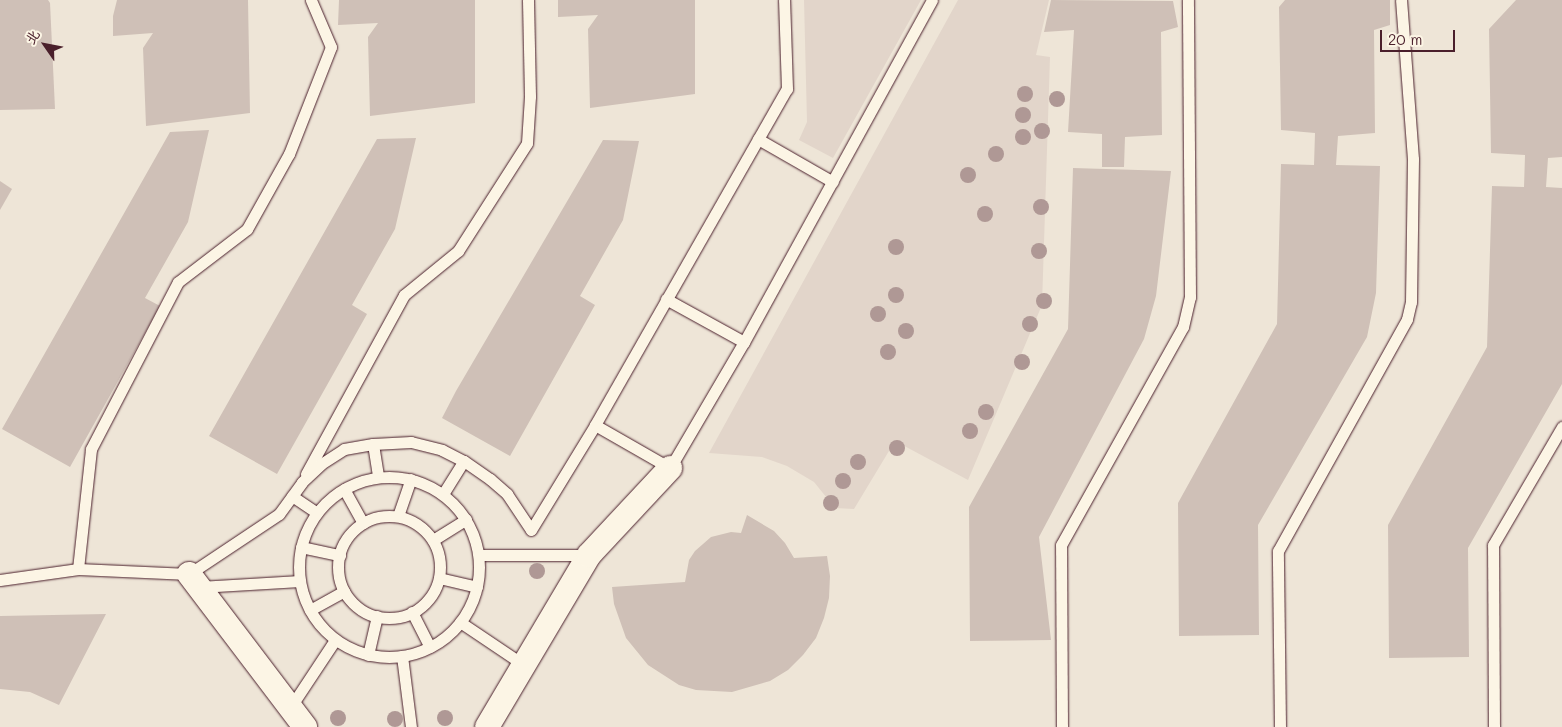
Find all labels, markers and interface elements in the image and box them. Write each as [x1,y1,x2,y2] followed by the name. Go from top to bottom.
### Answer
[20,20,70,70] north arrow
[1382,20,1457,52] scale bar
[20,26,44,48] text: 北
[1388,29,1422,49] text: 20 m

